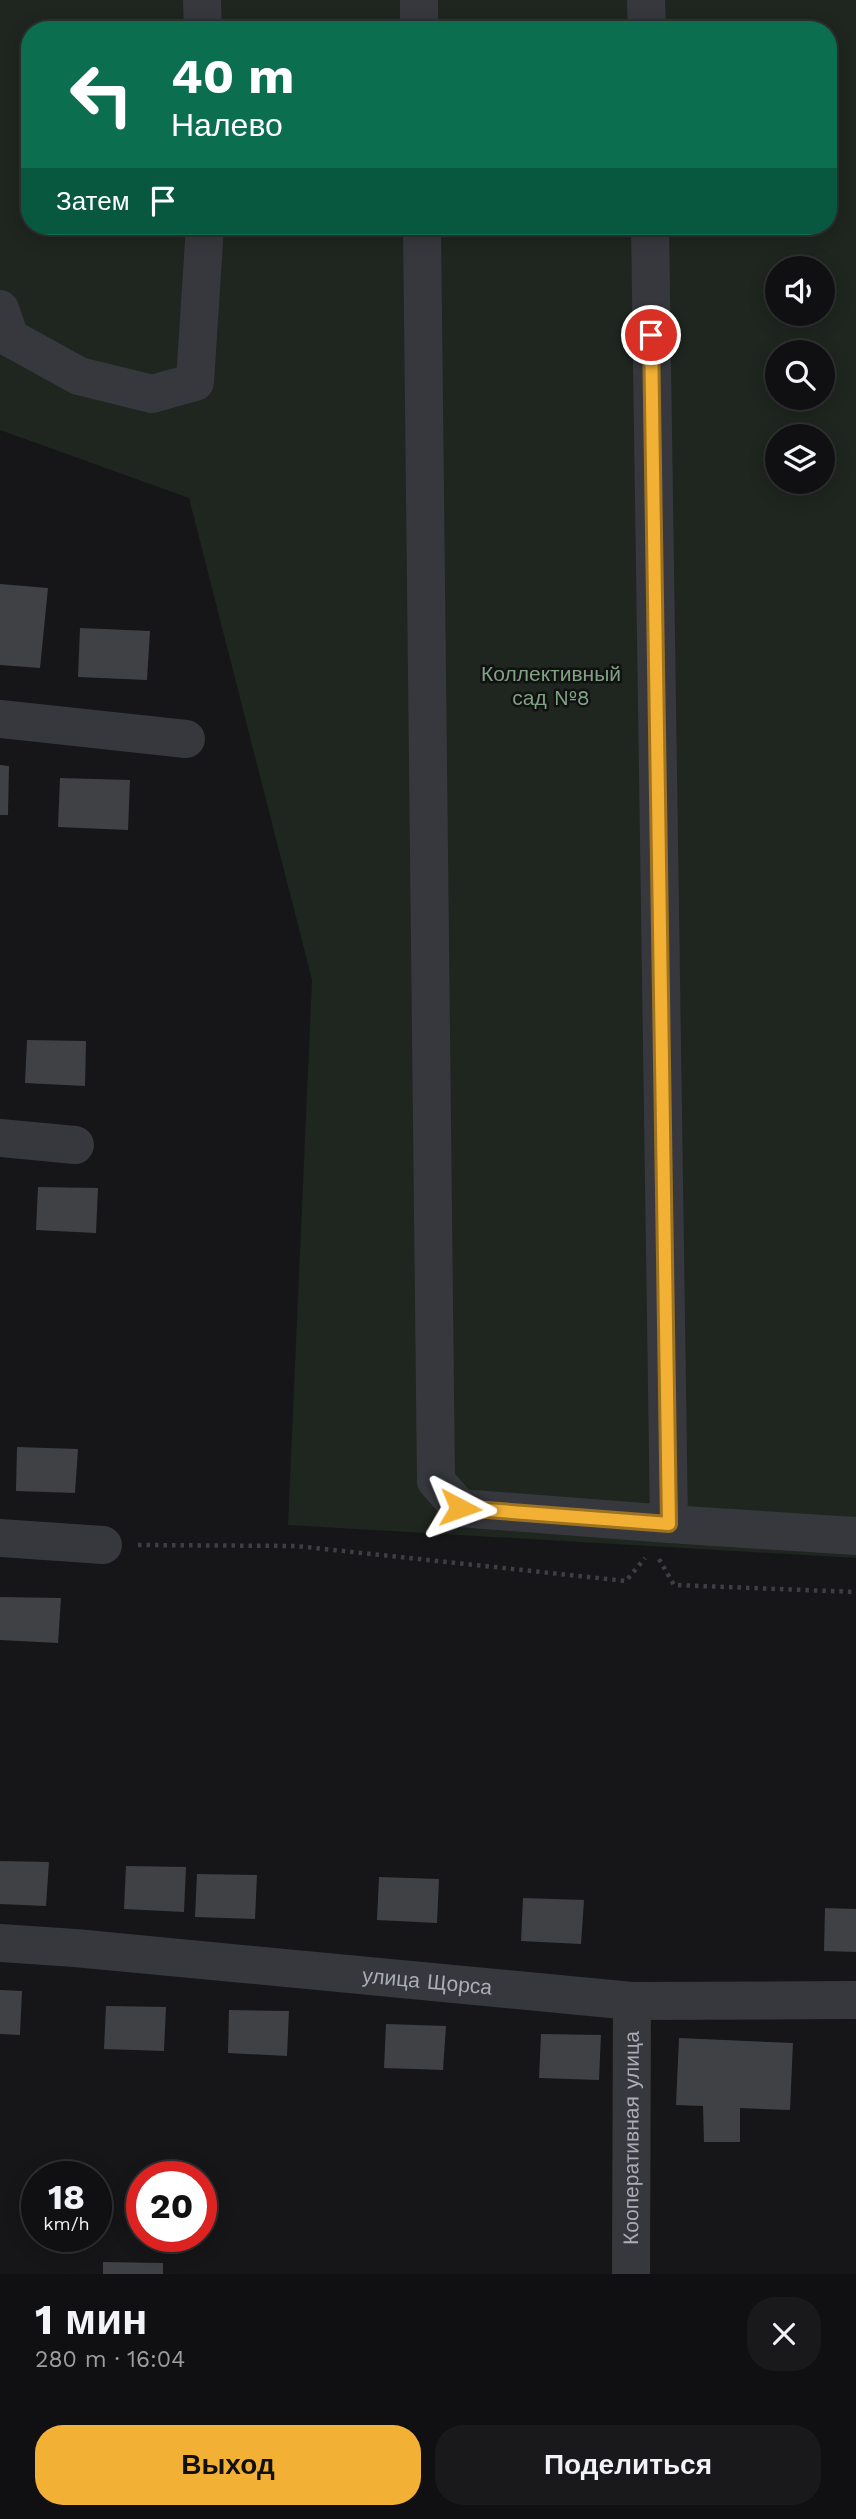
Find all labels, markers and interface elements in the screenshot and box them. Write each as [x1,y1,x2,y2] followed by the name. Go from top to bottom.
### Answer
[171,47,294,105] text: 40 m
[56,49,147,140] icon: left
[171,106,283,144] text: Налево
[144,182,182,220] icon: arrive
[56,186,130,216] text: Затем
[765,256,835,494] map controls
[765,256,835,326] button: sound
[621,305,681,365] pin
[632,316,670,354] icon: arrive
[765,340,835,410] button: search
[765,424,835,494] button: layers
[481,661,621,710] park label: Коллективный сад №8
[423,1471,497,1545] position arrow
[361,1962,494,2000] street label: улица Щорса
[618,2031,644,2245] street label: Кооперативная улица
[126,2161,217,2252] speed limit sign: 20
[48,2176,85,2218] text: 18
[43,2213,90,2234] text: km/h
[35,2295,147,2344] text: 1 мин
[747,2297,821,2371] button: close
[35,2346,185,2373] text: 280 m · 16:04
[35,2425,421,2505] button: Выход
[435,2425,821,2505] button: Поделиться

